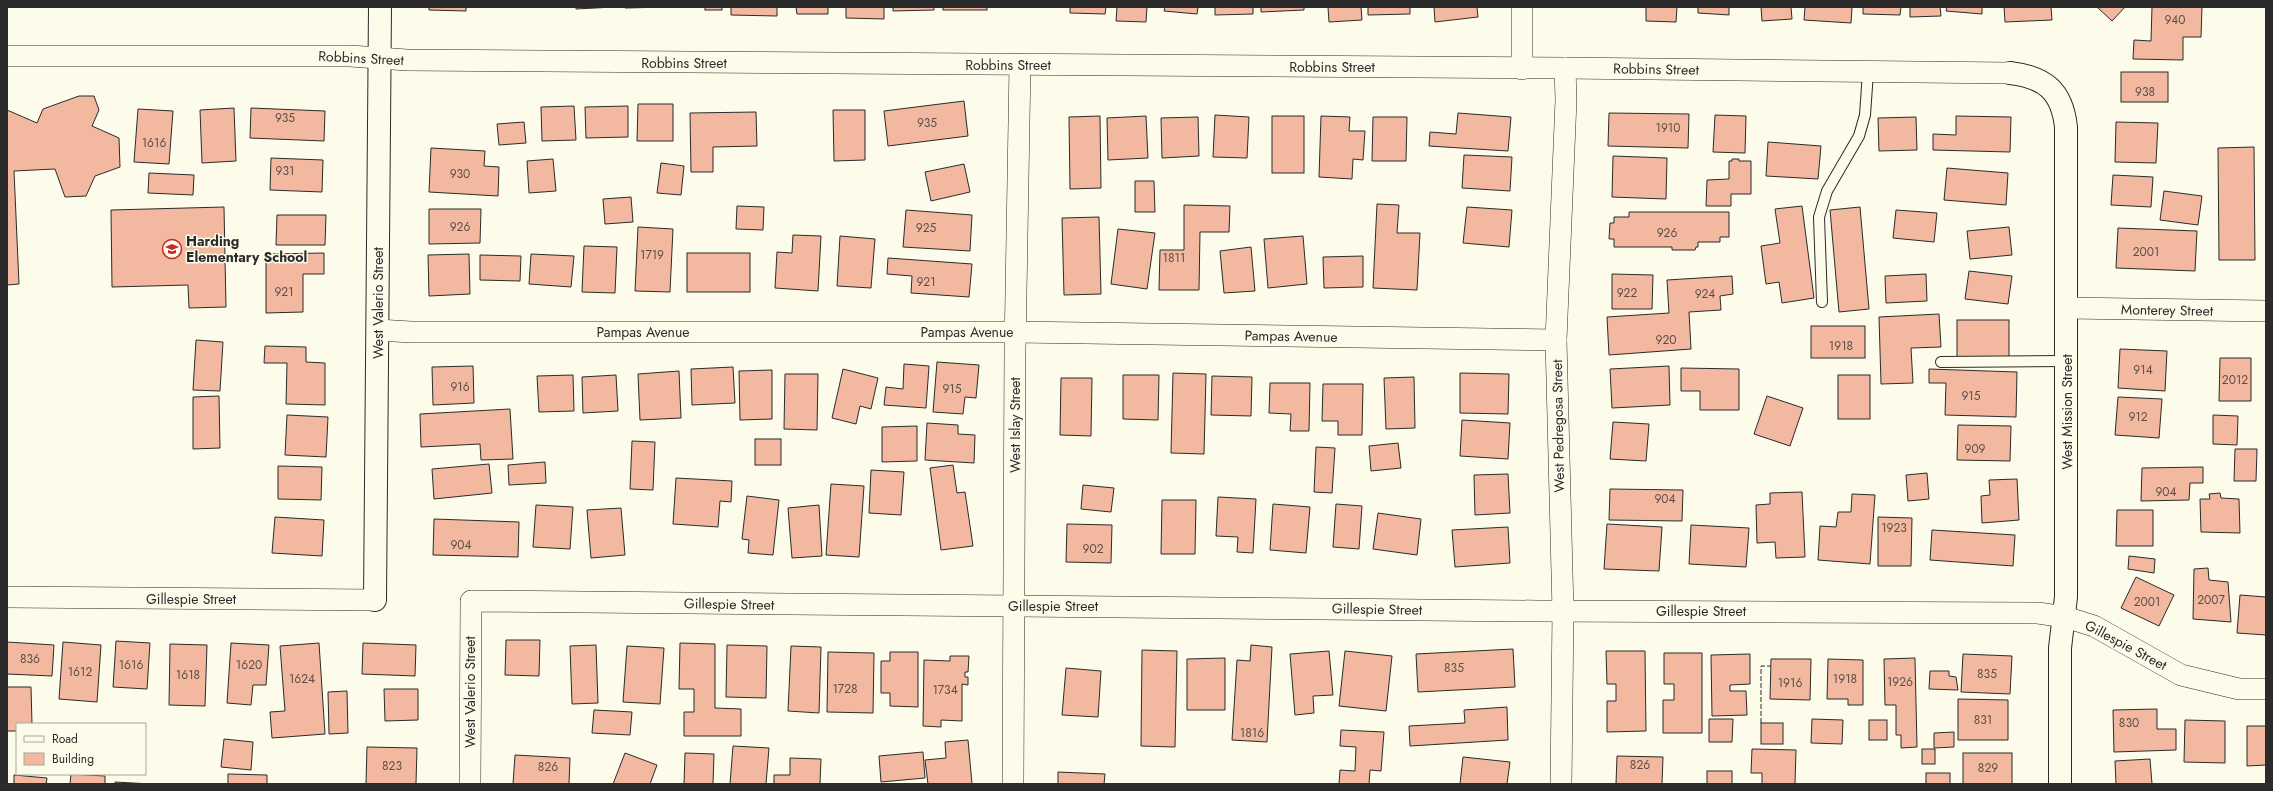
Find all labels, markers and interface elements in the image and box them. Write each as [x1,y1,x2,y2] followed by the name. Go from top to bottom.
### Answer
[2164,11,2186,29] house number: 940
[318,46,405,70] street label: Robbins Street
[641,53,727,73] street label: Robbins Street
[965,55,1051,75] street label: Robbins Street
[1289,57,1375,77] street label: Robbins Street
[1613,58,1700,80] street label: Robbins Street
[2135,83,2155,101] house number: 938
[275,109,295,127] house number: 935
[917,114,937,132] house number: 935
[1656,119,1680,137] house number: 1910
[142,134,166,152] house number: 1616
[276,162,294,180] house number: 931
[450,165,470,183] house number: 930
[450,218,470,236] house number: 926
[916,219,936,237] house number: 925
[1657,224,1677,242] house number: 926
[186,231,307,267] place label: Harding Elementary School
[161,238,183,260] school or university icon: Harding Elementary School
[2133,243,2159,261] house number: 2001
[368,246,388,359] street label: West Valerio Street
[640,246,664,264] house number: 1719
[1163,249,1185,267] house number: 1811
[916,273,936,291] house number: 921
[274,283,294,301] house number: 921
[1617,284,1637,302] house number: 922
[1695,285,1715,303] house number: 924
[2121,299,2214,321] street label: Monterey Street
[596,322,690,342] street label: Pampas Avenue
[920,322,1014,342] street label: Pampas Avenue
[1244,325,1338,347] street label: Pampas Avenue
[1656,331,1676,349] house number: 920
[1829,337,1853,355] house number: 1918
[2057,354,2077,470] street label: West Mission Street
[1547,359,1569,493] street label: West Pedregosa Street
[2133,361,2153,379] house number: 914
[2222,371,2248,389] house number: 2012
[1005,376,1025,473] street label: West Islay Street
[450,378,470,396] house number: 916
[942,380,962,398] house number: 915
[1961,387,1981,405] house number: 915
[2128,408,2148,426] house number: 912
[1964,440,1986,458] house number: 909
[2155,483,2177,501] house number: 904
[1654,490,1676,508] house number: 904
[1881,519,1907,537] house number: 1923
[450,536,472,554] house number: 904
[1083,540,1104,558] house number: 902
[146,589,237,609] street label: Gillespie Street
[2197,591,2225,609] house number: 2007
[684,593,775,615] street label: Gillespie Street
[2134,593,2160,611] house number: 2001
[1008,596,1099,616] street label: Gillespie Street
[1332,598,1423,620] street label: Gillespie Street
[1656,601,1747,621] street label: Gillespie Street
[2081,615,2171,675] street label: Gillespie Street
[460,635,480,748] street label: West Valerio Street
[20,650,40,668] house number: 836
[119,656,143,674] house number: 1616
[236,656,262,674] house number: 1620
[1444,659,1464,677] house number: 835
[68,663,92,681] house number: 1612
[1977,665,1997,683] house number: 835
[176,666,200,684] house number: 1618
[289,670,315,688] house number: 1624
[1833,670,1857,688] house number: 1918
[1887,673,1913,691] house number: 1926
[1778,674,1802,692] house number: 1916
[832,680,858,698] house number: 1728
[932,681,958,699] house number: 1734
[1974,711,1992,729] house number: 831
[2119,714,2139,732] house number: 830
[16,723,146,775] legend
[1240,724,1264,742] house number: 1816
[52,730,78,748] text: Road
[52,750,94,768] text: Building
[1630,756,1650,774] house number: 826
[382,757,402,775] house number: 823
[538,758,558,776] house number: 826
[1978,759,1998,777] house number: 829

